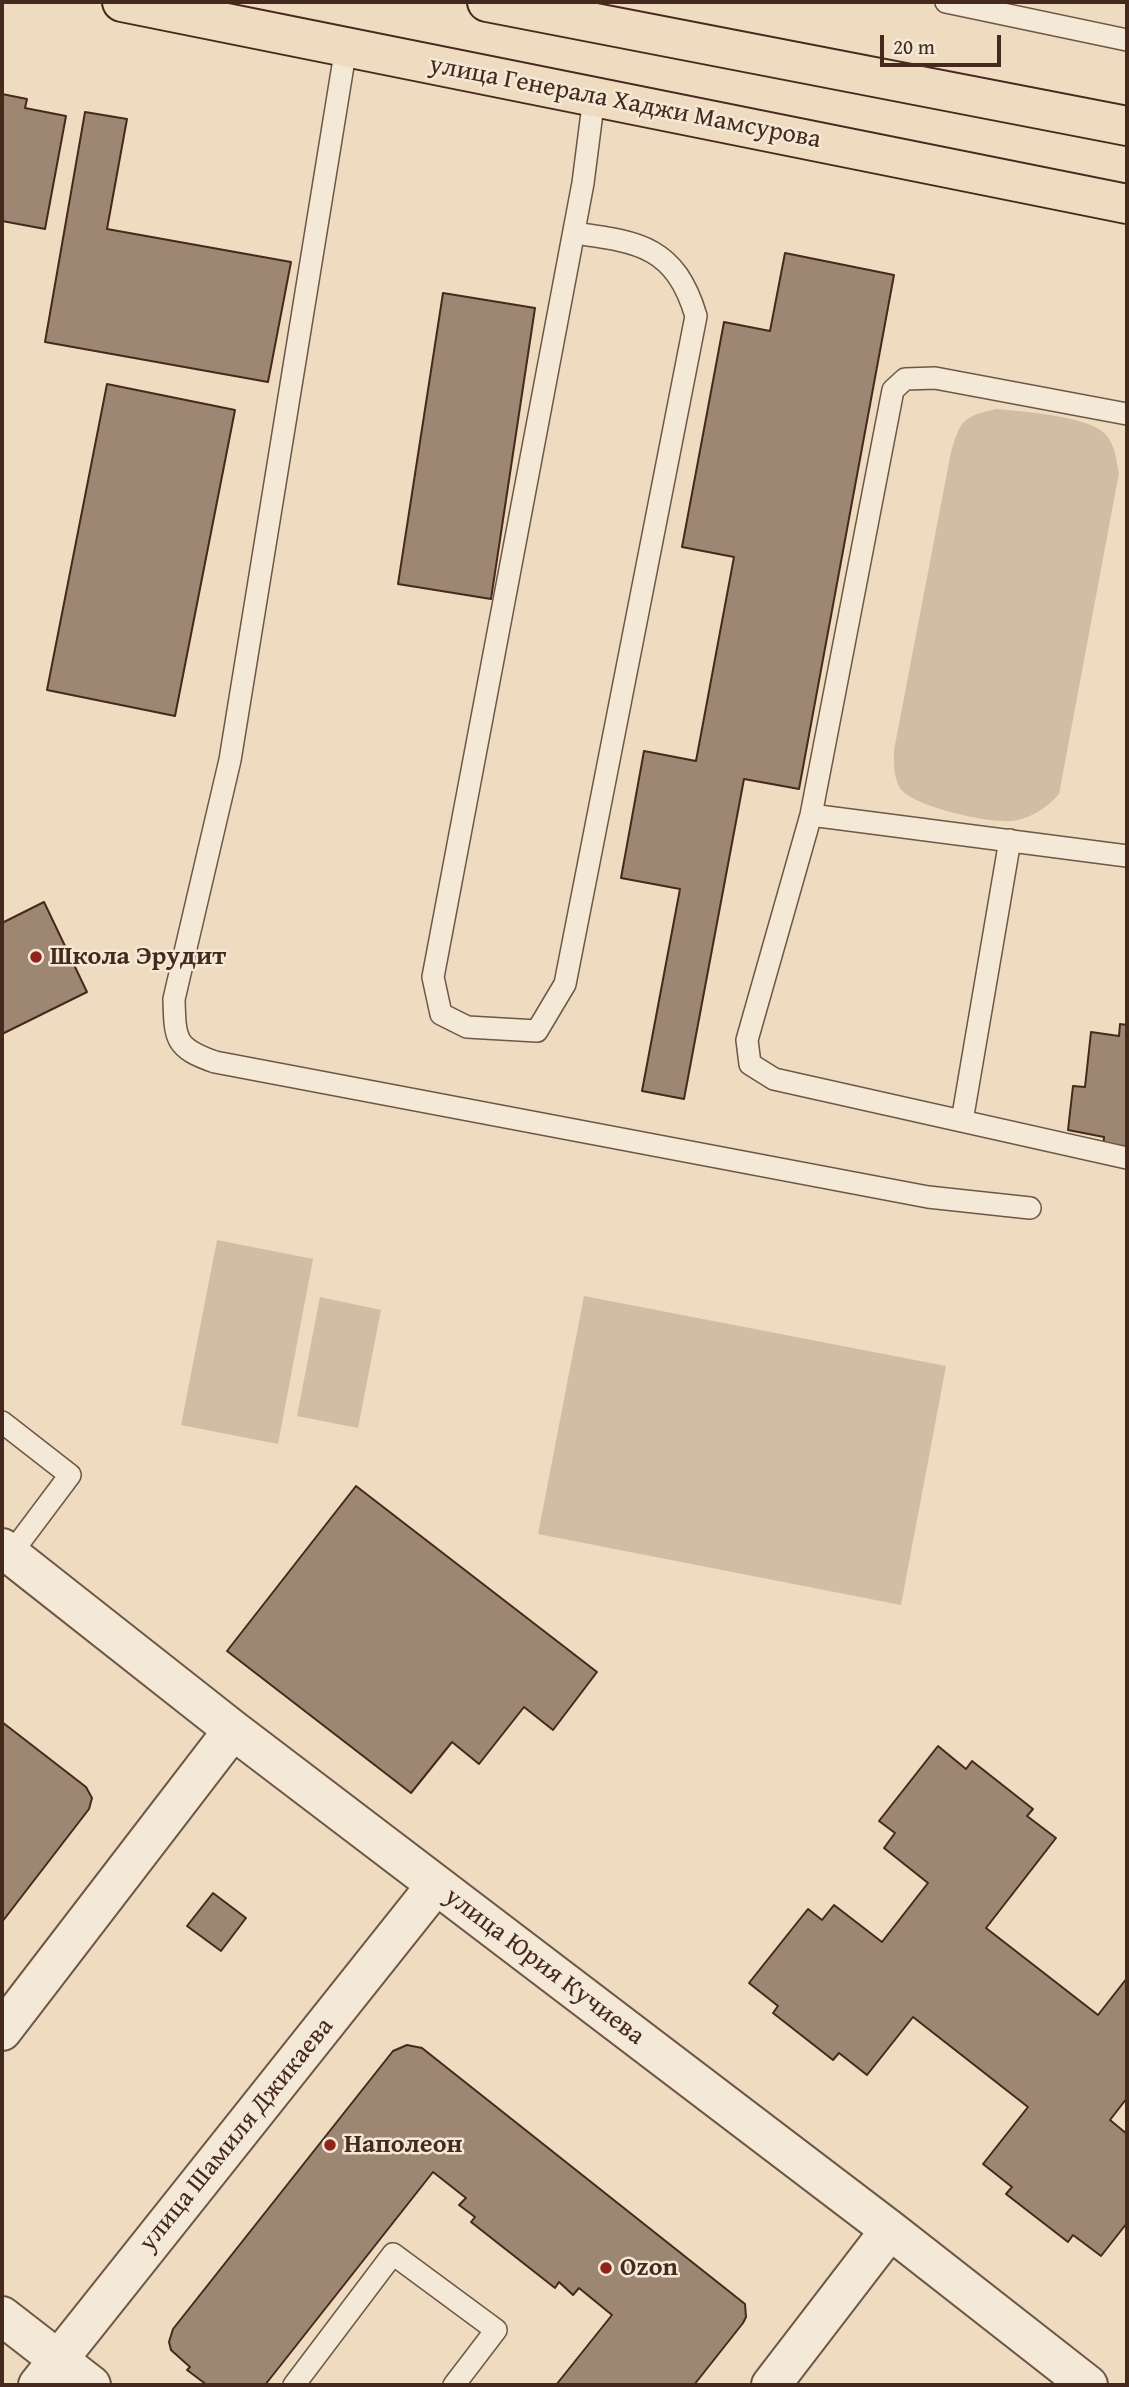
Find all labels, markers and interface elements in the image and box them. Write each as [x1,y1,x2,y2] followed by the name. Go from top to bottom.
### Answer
[884,21,1005,65] scale bar
[893,31,935,62] text: 20 m
[427,50,823,156] street label: улица Генерала Хаджи Мамсурова
[50,941,226,973] place label: Школа Эрудит
[28,949,44,965] marker: Школа Эрудит
[438,1882,650,2052] street label: улица Юрия Кучиева
[133,2012,341,2258] street label: улица Шамиля Джикаева
[344,2129,462,2161] place label: Наполеон
[322,2137,338,2153] marker: Наполеон
[620,2252,678,2284] place label: Ozon
[598,2260,614,2276] marker: Ozon

